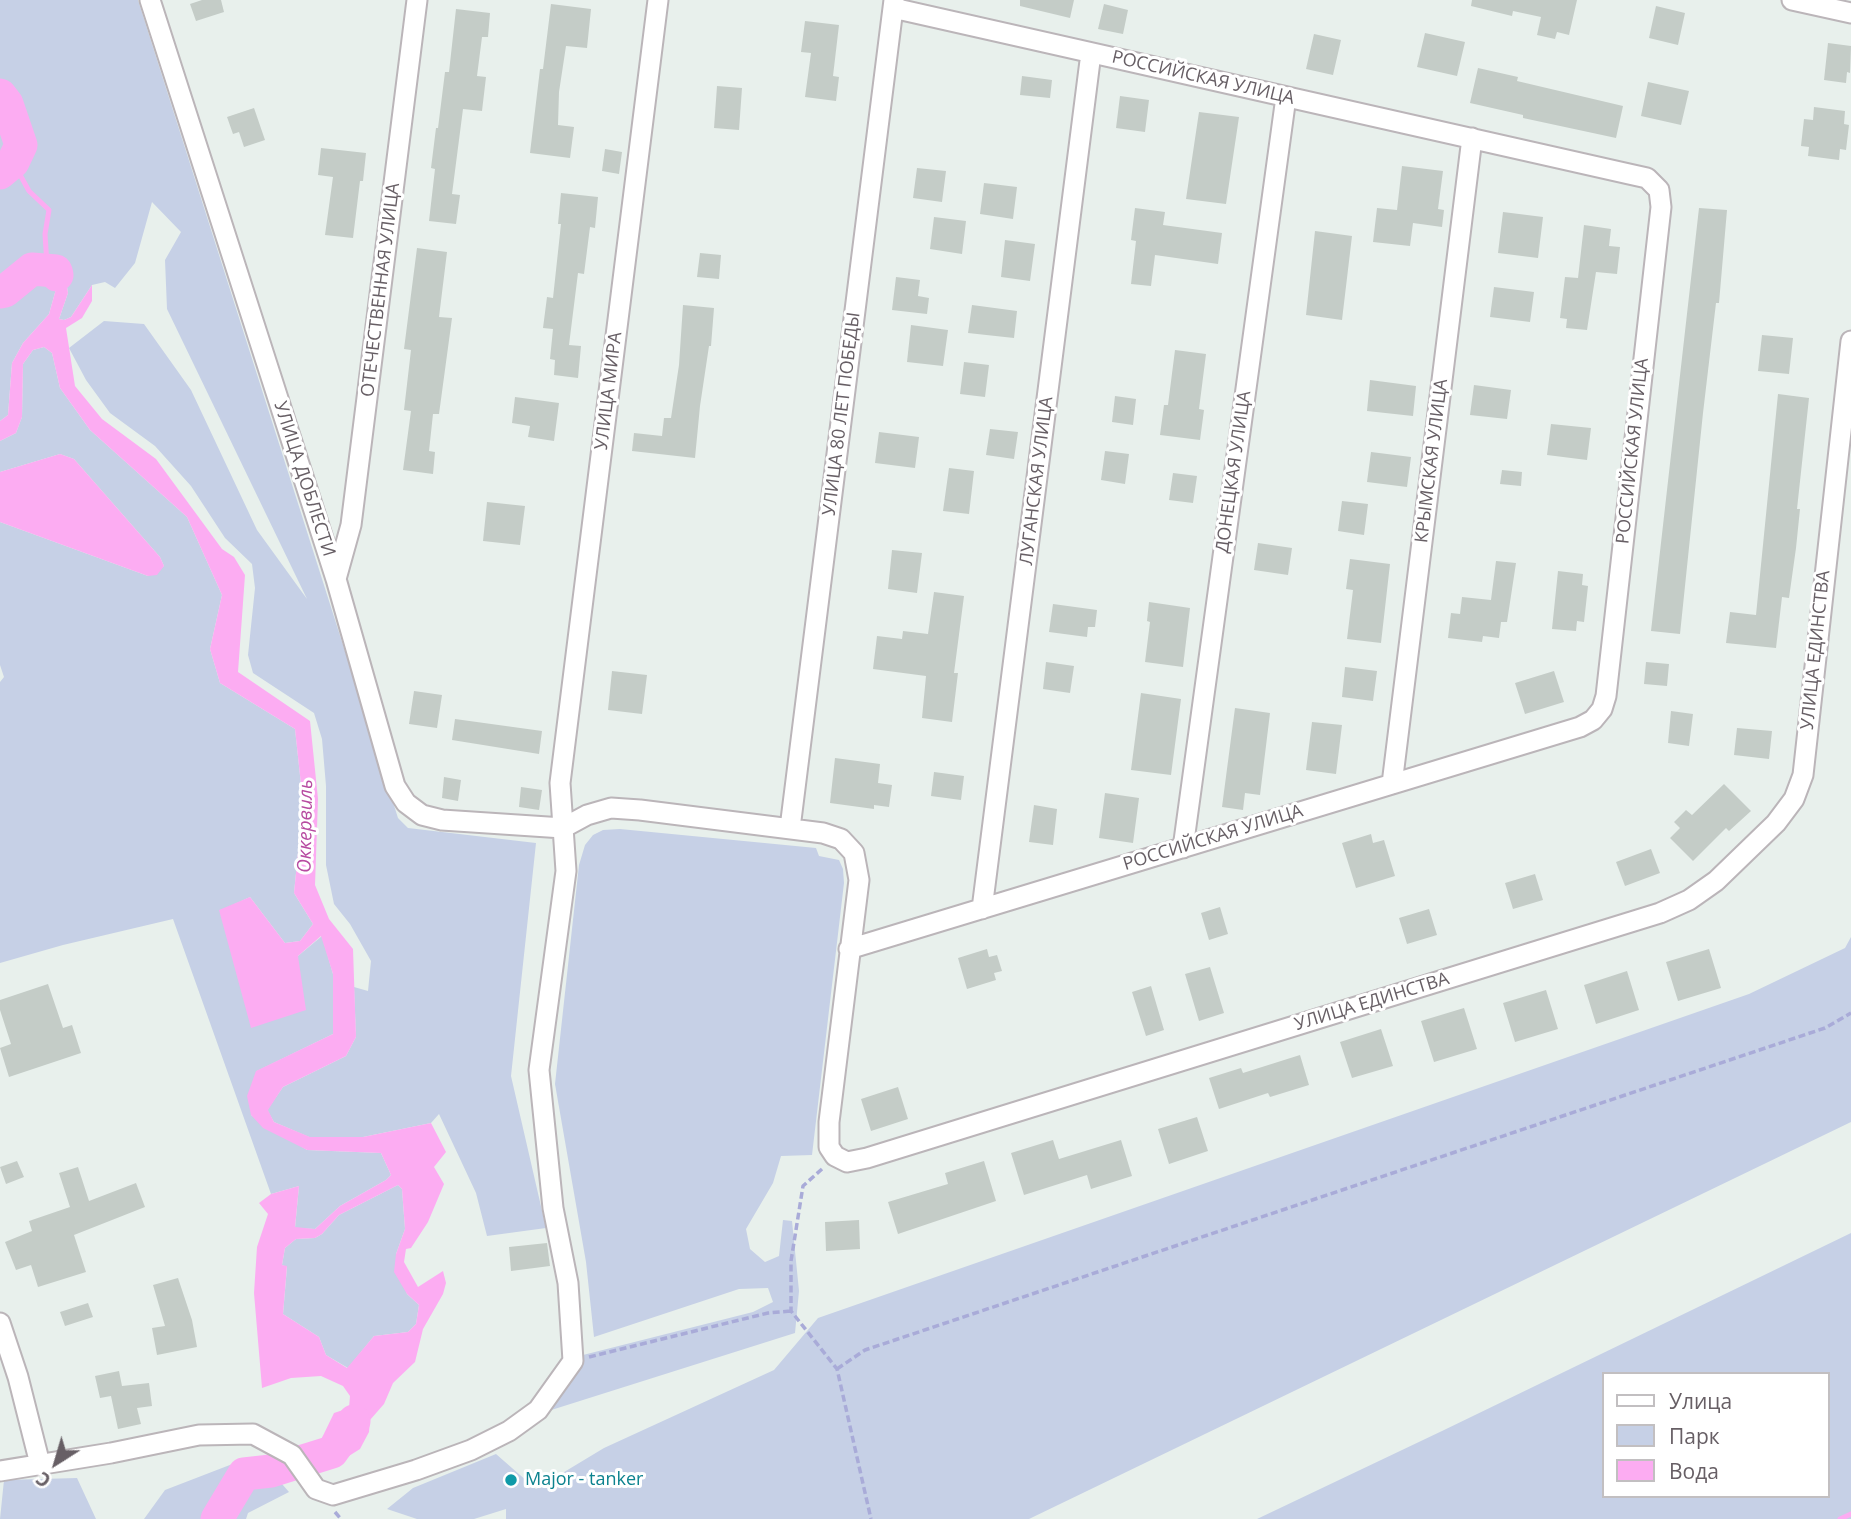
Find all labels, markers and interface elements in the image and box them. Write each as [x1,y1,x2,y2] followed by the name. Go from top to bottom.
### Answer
[1110,46,1296,110] street label: РОССИЙСКАЯ УЛИЦА
[357,182,405,398] street label: ОТЕЧЕСТВЕННАЯ УЛИЦА
[819,311,865,517] street label: УЛИЦА 80 ЛЕТ ПОБЕДЫ
[591,331,627,451] street label: УЛИЦА МИРА
[1613,357,1653,545] street label: РОССИЙСКАЯ УЛИЦА
[1411,378,1453,544] street label: КРЫМСКАЯ УЛИЦА
[1212,390,1256,554] street label: ДОНЕЦКАЯ УЛИЦА
[1016,395,1058,567] street label: ЛУГАНСКАЯ УЛИЦА
[269,399,339,559] street label: УЛИЦА ДОБЛЕСТИ
[1797,569,1835,731] street label: УЛИЦА ЕДИНСТВА
[294,779,318,873] water label: Оккервиль
[1121,800,1305,876] street label: РОССИЙСКАЯ УЛИЦА
[1292,968,1452,1036] street label: УЛИЦА ЕДИНСТВА
[1602,1372,1830,1498] legend
[1669,1387,1732,1415] text: Улица
[1669,1422,1720,1450] text: Парк
[21,1428,91,1498] north arrow
[1669,1457,1719,1485] text: Вода
[31,1466,56,1494] text: С
[525,1469,643,1491] place label: Major - tanker
[503,1472,519,1488] marker: Major - tanker

